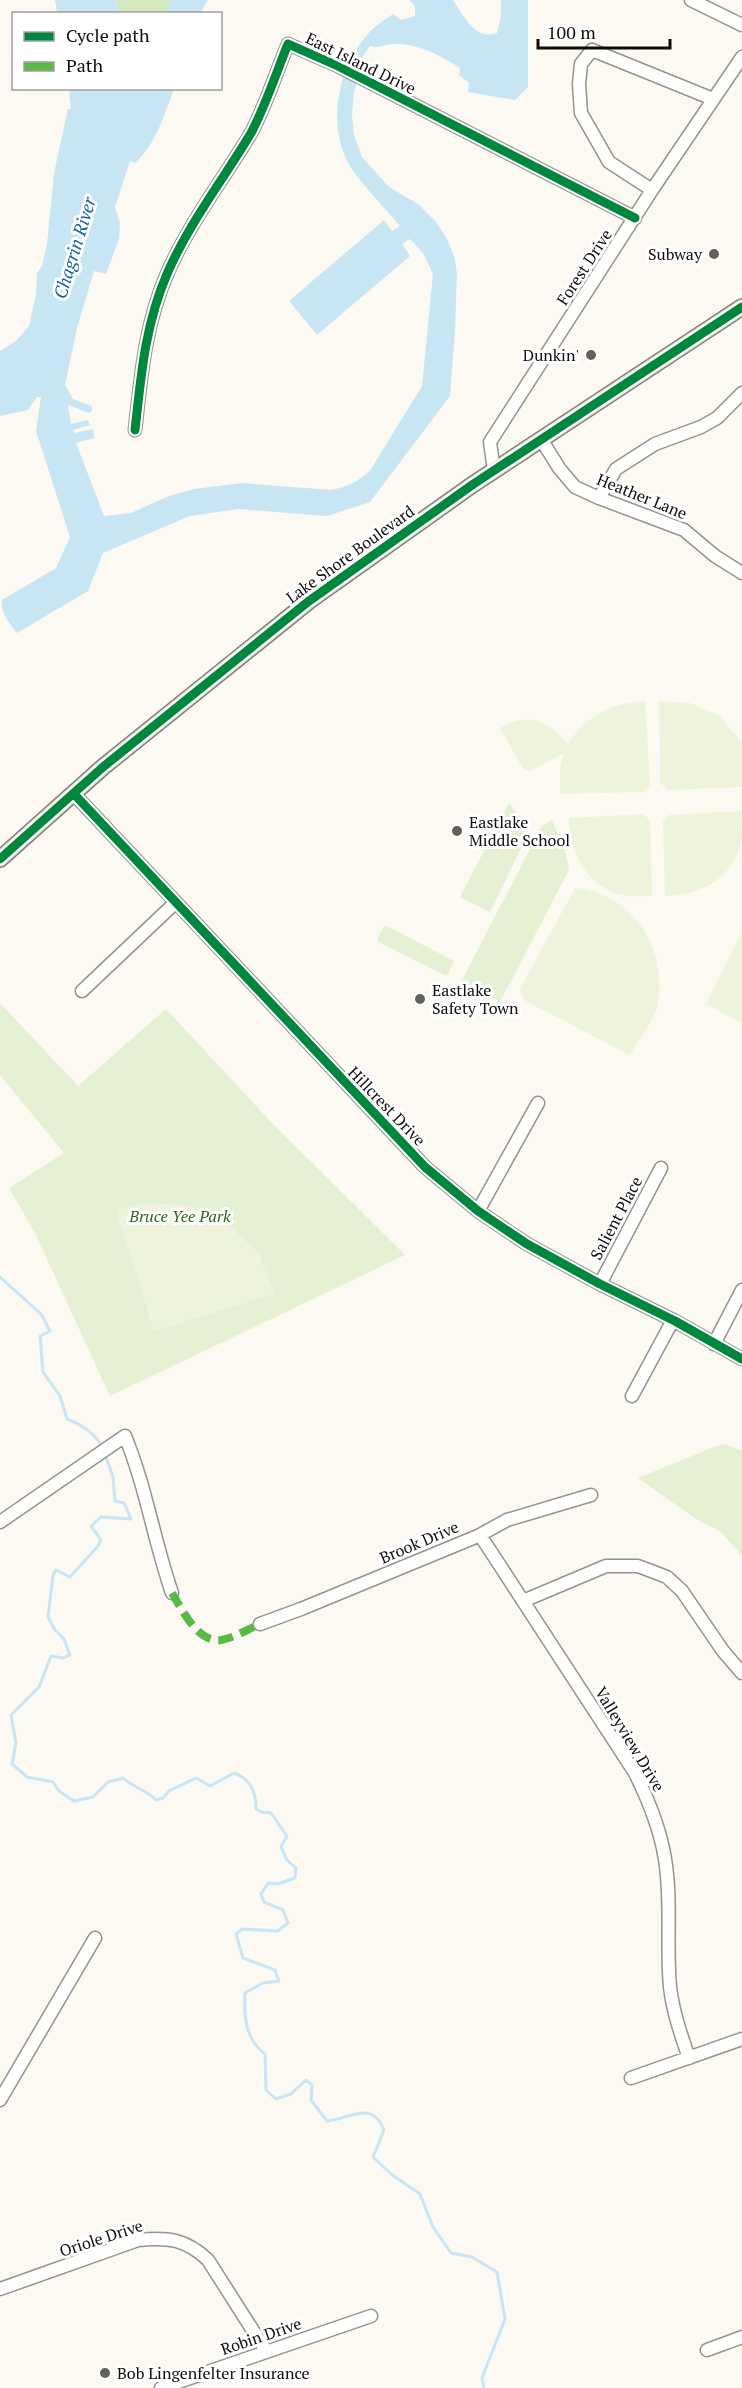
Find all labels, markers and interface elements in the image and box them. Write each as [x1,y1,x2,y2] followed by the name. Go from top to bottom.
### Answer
[12,12,222,90] legend
[538,12,670,50] scale bar
[547,20,596,44] text: 100 m
[66,23,150,47] text: Cycle path
[302,27,420,99] street label: East Island Drive
[66,53,103,77] text: Path
[47,193,101,301] water label: Chagrin River
[551,225,617,309] street label: Forest Drive
[648,243,703,265] place label: Subway
[707,247,721,261] marker: Subway
[523,344,579,366] place label: Dunkin'
[584,348,598,362] marker: Dunkin'
[594,468,690,524] street label: Heather Lane
[281,500,419,608] street label: Lake Shore Boulevard
[469,811,570,851] place label: Eastlake Middle School
[450,824,464,838] marker: Eastlake Middle School
[432,979,519,1019] place label: Eastlake Safety Town
[413,992,427,1006] marker: Eastlake Safety Town
[343,1061,431,1151] street label: Hillcrest Drive
[585,1173,647,1263] street label: Salient Place
[128,1205,231,1227] park label: Bruce Yee Park
[376,1515,462,1569] street label: Brook Drive
[590,1683,670,1795] street label: Valleyview Drive
[56,2214,146,2262] street label: Oriole Drive
[218,2312,304,2360] street label: Robin Drive
[117,2362,310,2384] place label: Bob Lingenfelter Insurance
[98,2366,112,2380] marker: Bob Lingenfelter Insurance

